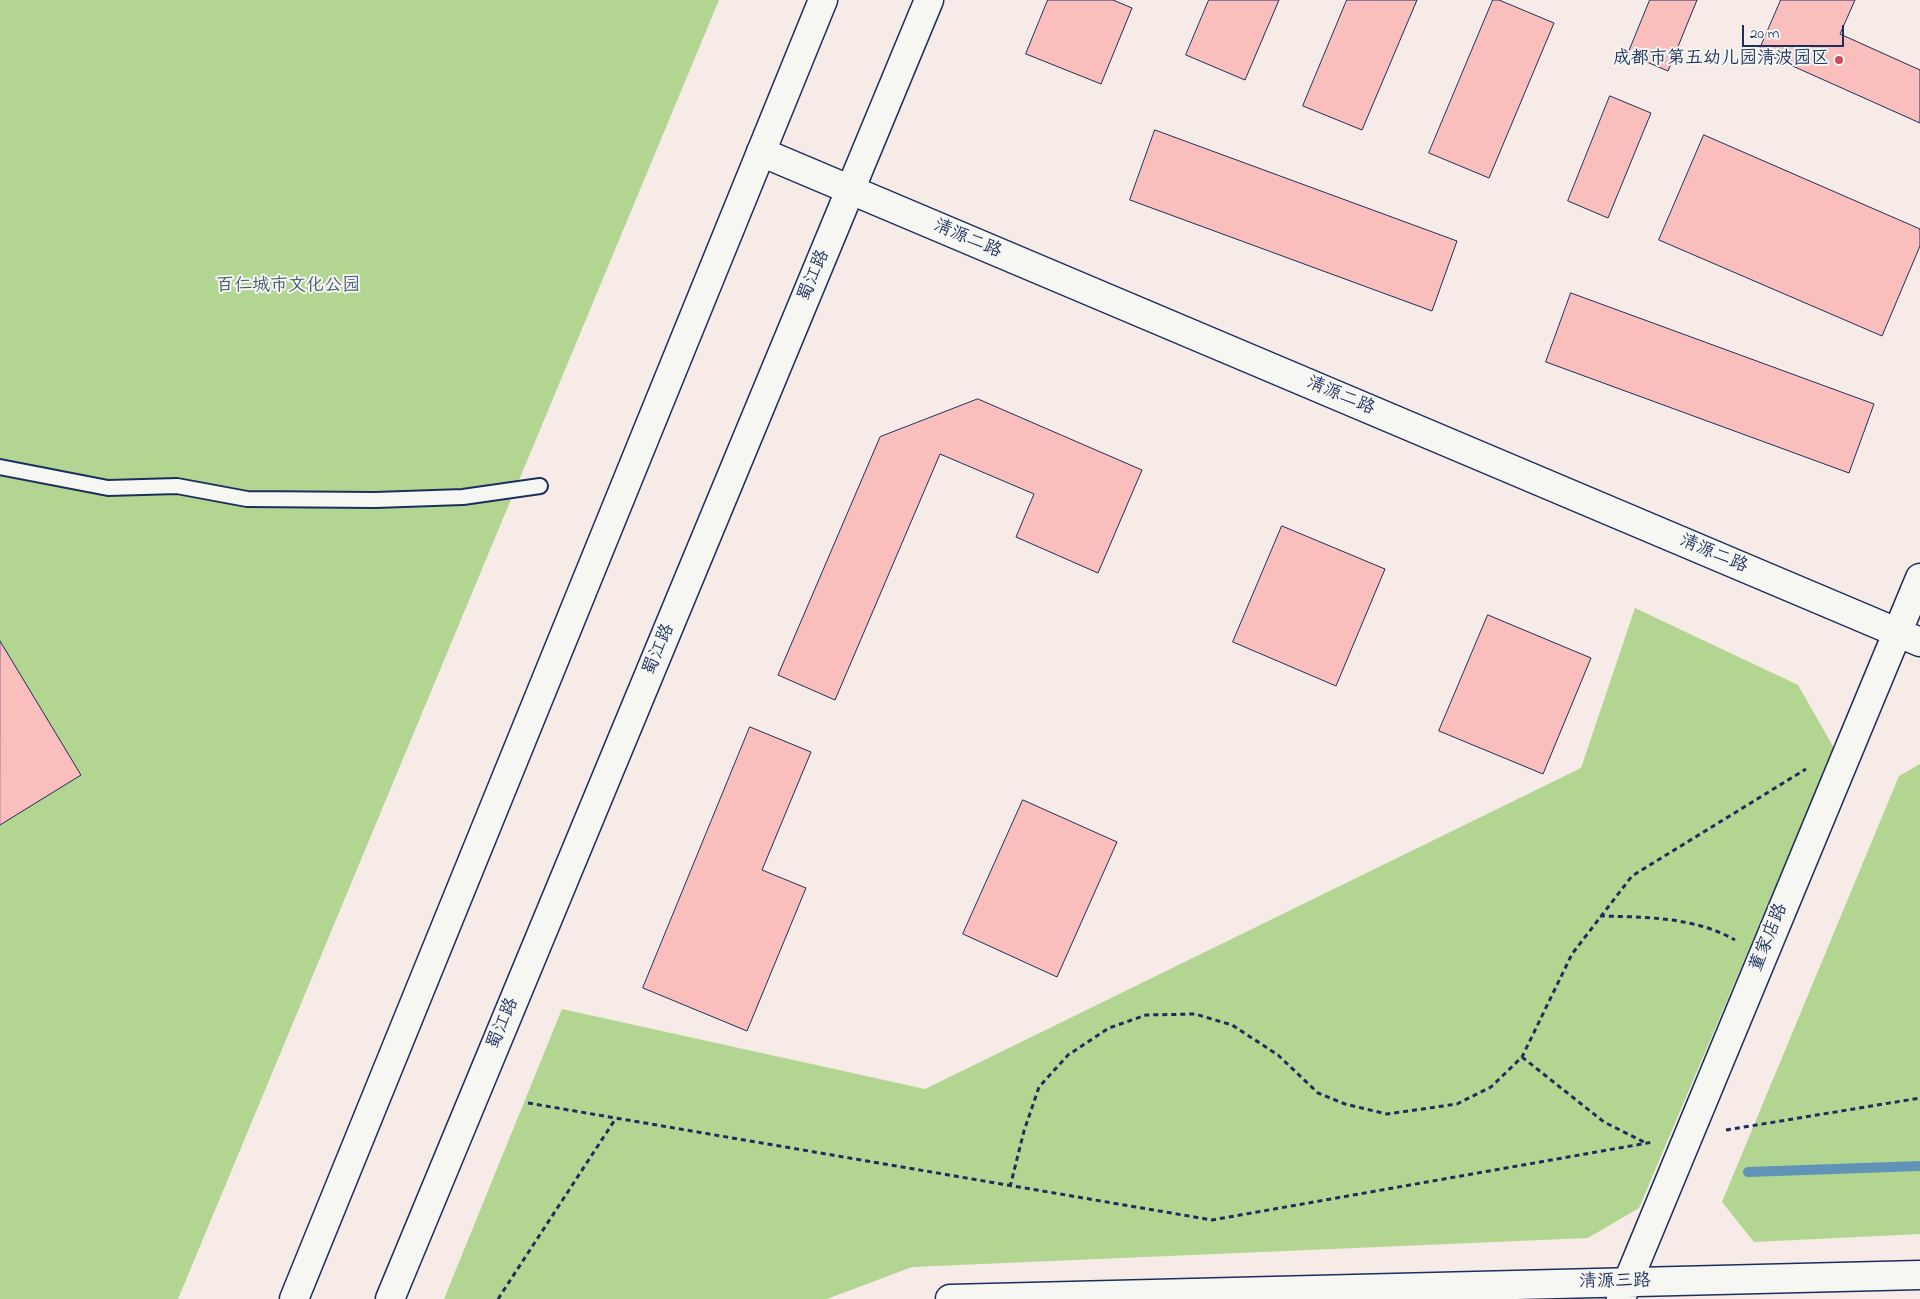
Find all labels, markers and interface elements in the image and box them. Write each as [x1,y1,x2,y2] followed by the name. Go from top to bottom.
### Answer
[1745,15,1848,47] scale bar
[1750,23,1779,45] text: 20 m
[1613,49,1829,71] place label: 成都市第五幼儿园清波园区
[1833,54,1845,66] marker: 成都市第五幼儿园清波园区
[930,216,1004,264] street label: 清源二路
[795,247,835,305] street label: 蜀江路
[216,276,360,298] park label: 百仁城市文化公园
[1303,373,1377,421] street label: 清源二路
[1676,531,1750,579] street label: 清源二路
[640,621,680,679] street label: 蜀江路
[1747,901,1793,975] street label: 董家店路
[484,995,524,1053] street label: 蜀江路
[1579,1272,1651,1294] street label: 清源三路

